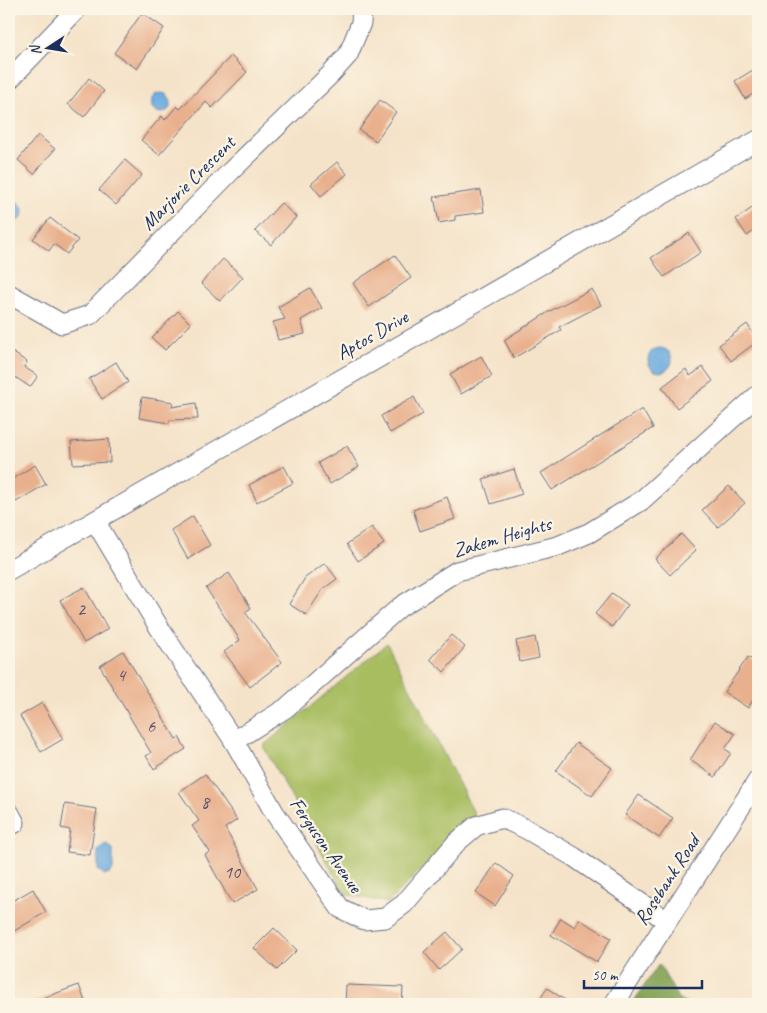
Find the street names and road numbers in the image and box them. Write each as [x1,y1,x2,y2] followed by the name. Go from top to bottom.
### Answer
[136,129,242,235] street label: Marjorie Crescent
[332,304,414,366] street label: Aptos Drive
[450,510,556,563] street label: Zakem Heights
[284,792,369,899] street label: Ferguson Avenue
[629,828,707,930] street label: Rosebank Road

